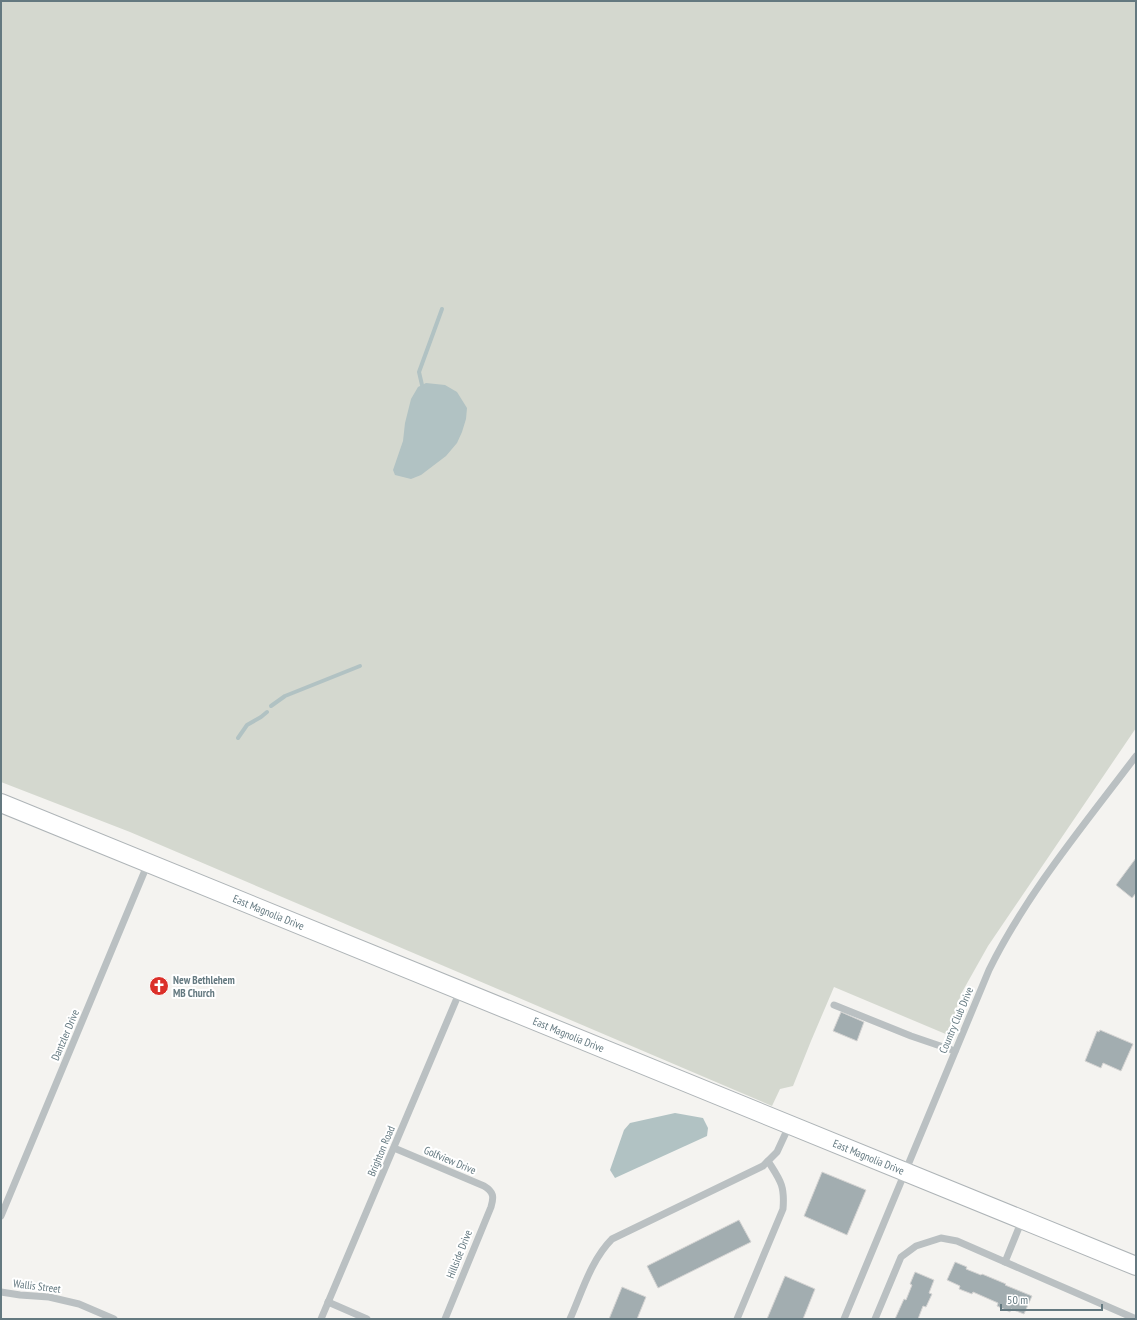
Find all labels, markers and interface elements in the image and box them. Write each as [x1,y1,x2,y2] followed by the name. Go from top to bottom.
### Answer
[231,891,307,933] street label: East Magnolia Drive
[173,973,235,1000] place label: New Bethlehem MB Church
[148,975,170,997] church icon: New Bethlehem MB Church
[936,984,976,1055] street label: Country Club Drive
[48,1007,82,1063] street label: Dantzler Drive
[531,1014,607,1055] street label: East Magnolia Drive
[364,1123,398,1178] street label: Brighton Road
[831,1136,907,1178] street label: East Magnolia Drive
[422,1143,479,1177] street label: Golfview Drive
[443,1227,475,1280] street label: Hillside Drive
[12,1276,62,1296] street label: Wallis Street
[1001,1286,1102,1312] scale bar
[1007,1292,1028,1307] text: 50 m

